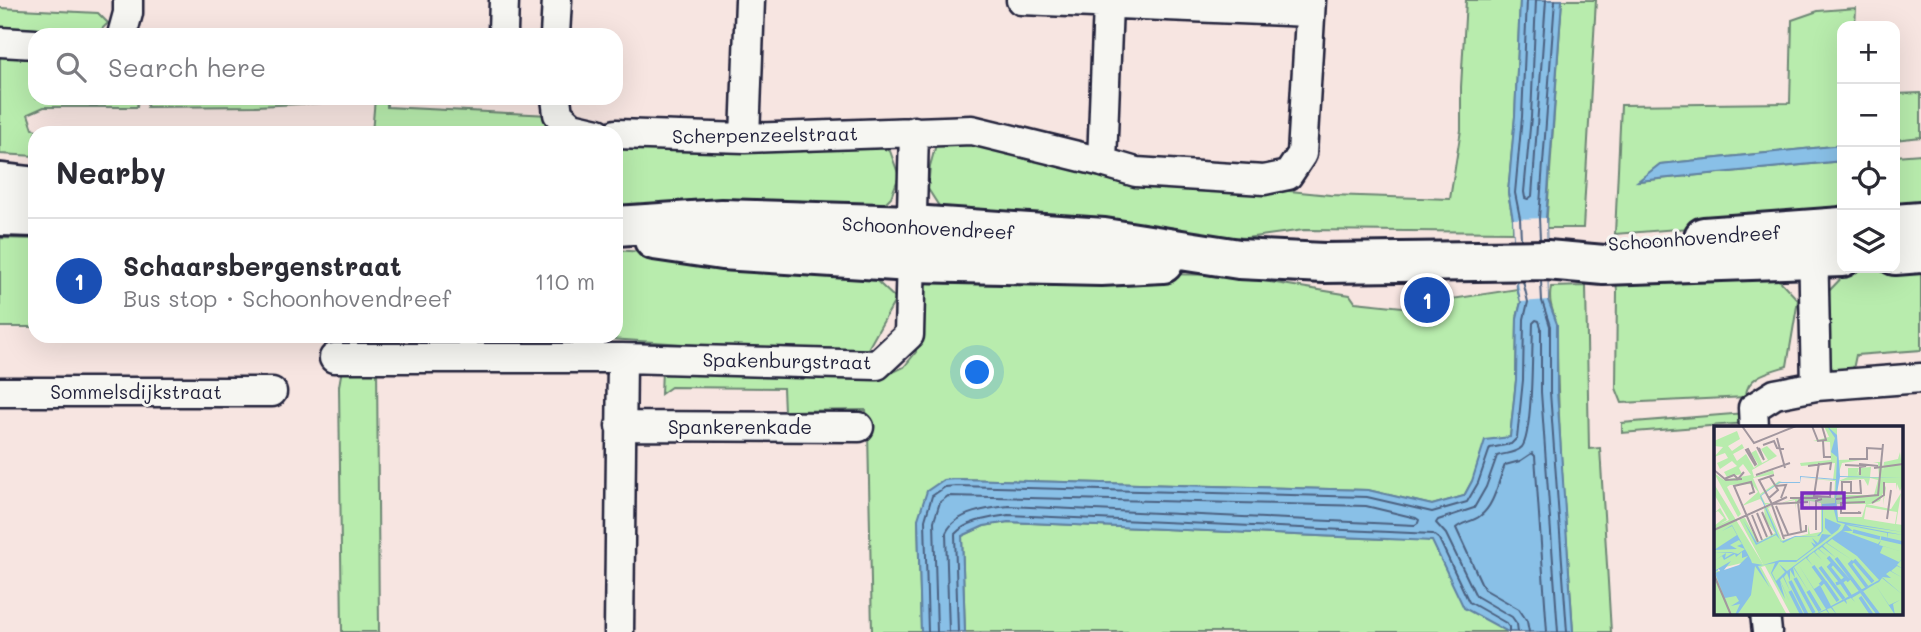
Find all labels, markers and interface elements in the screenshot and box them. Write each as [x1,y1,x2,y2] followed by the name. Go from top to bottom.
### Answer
[1837,21,1900,273] map controls
[1837,21,1900,84] button: +
[28,28,623,105] search box
[52,48,90,86] icon: search
[108,50,266,84] text: Search here
[1837,84,1900,147] button: −
[672,120,858,149] street label: Scherpenzeelstraat
[1837,147,1900,210] button: locate
[56,152,166,192] text: Nearby
[1837,210,1900,273] button: layers
[841,211,1015,245] street label: Schoonhovendreef
[1607,219,1781,256] street label: Schoonhovendreef
[123,249,402,283] text: Schaarsbergenstraat
[74,266,84,296] text: 1
[535,266,595,296] text: 110 m
[1404,274,1450,326] pin: 1
[123,283,451,313] text: Bus stop · Schoonhovendreef
[702,347,872,374] street label: Spakenburgstraat
[960,355,994,389] your location
[50,379,222,404] street label: Sommelsdijkstraat
[668,414,812,439] street label: Spankerenkade
[1714,426,1904,614] inset map

